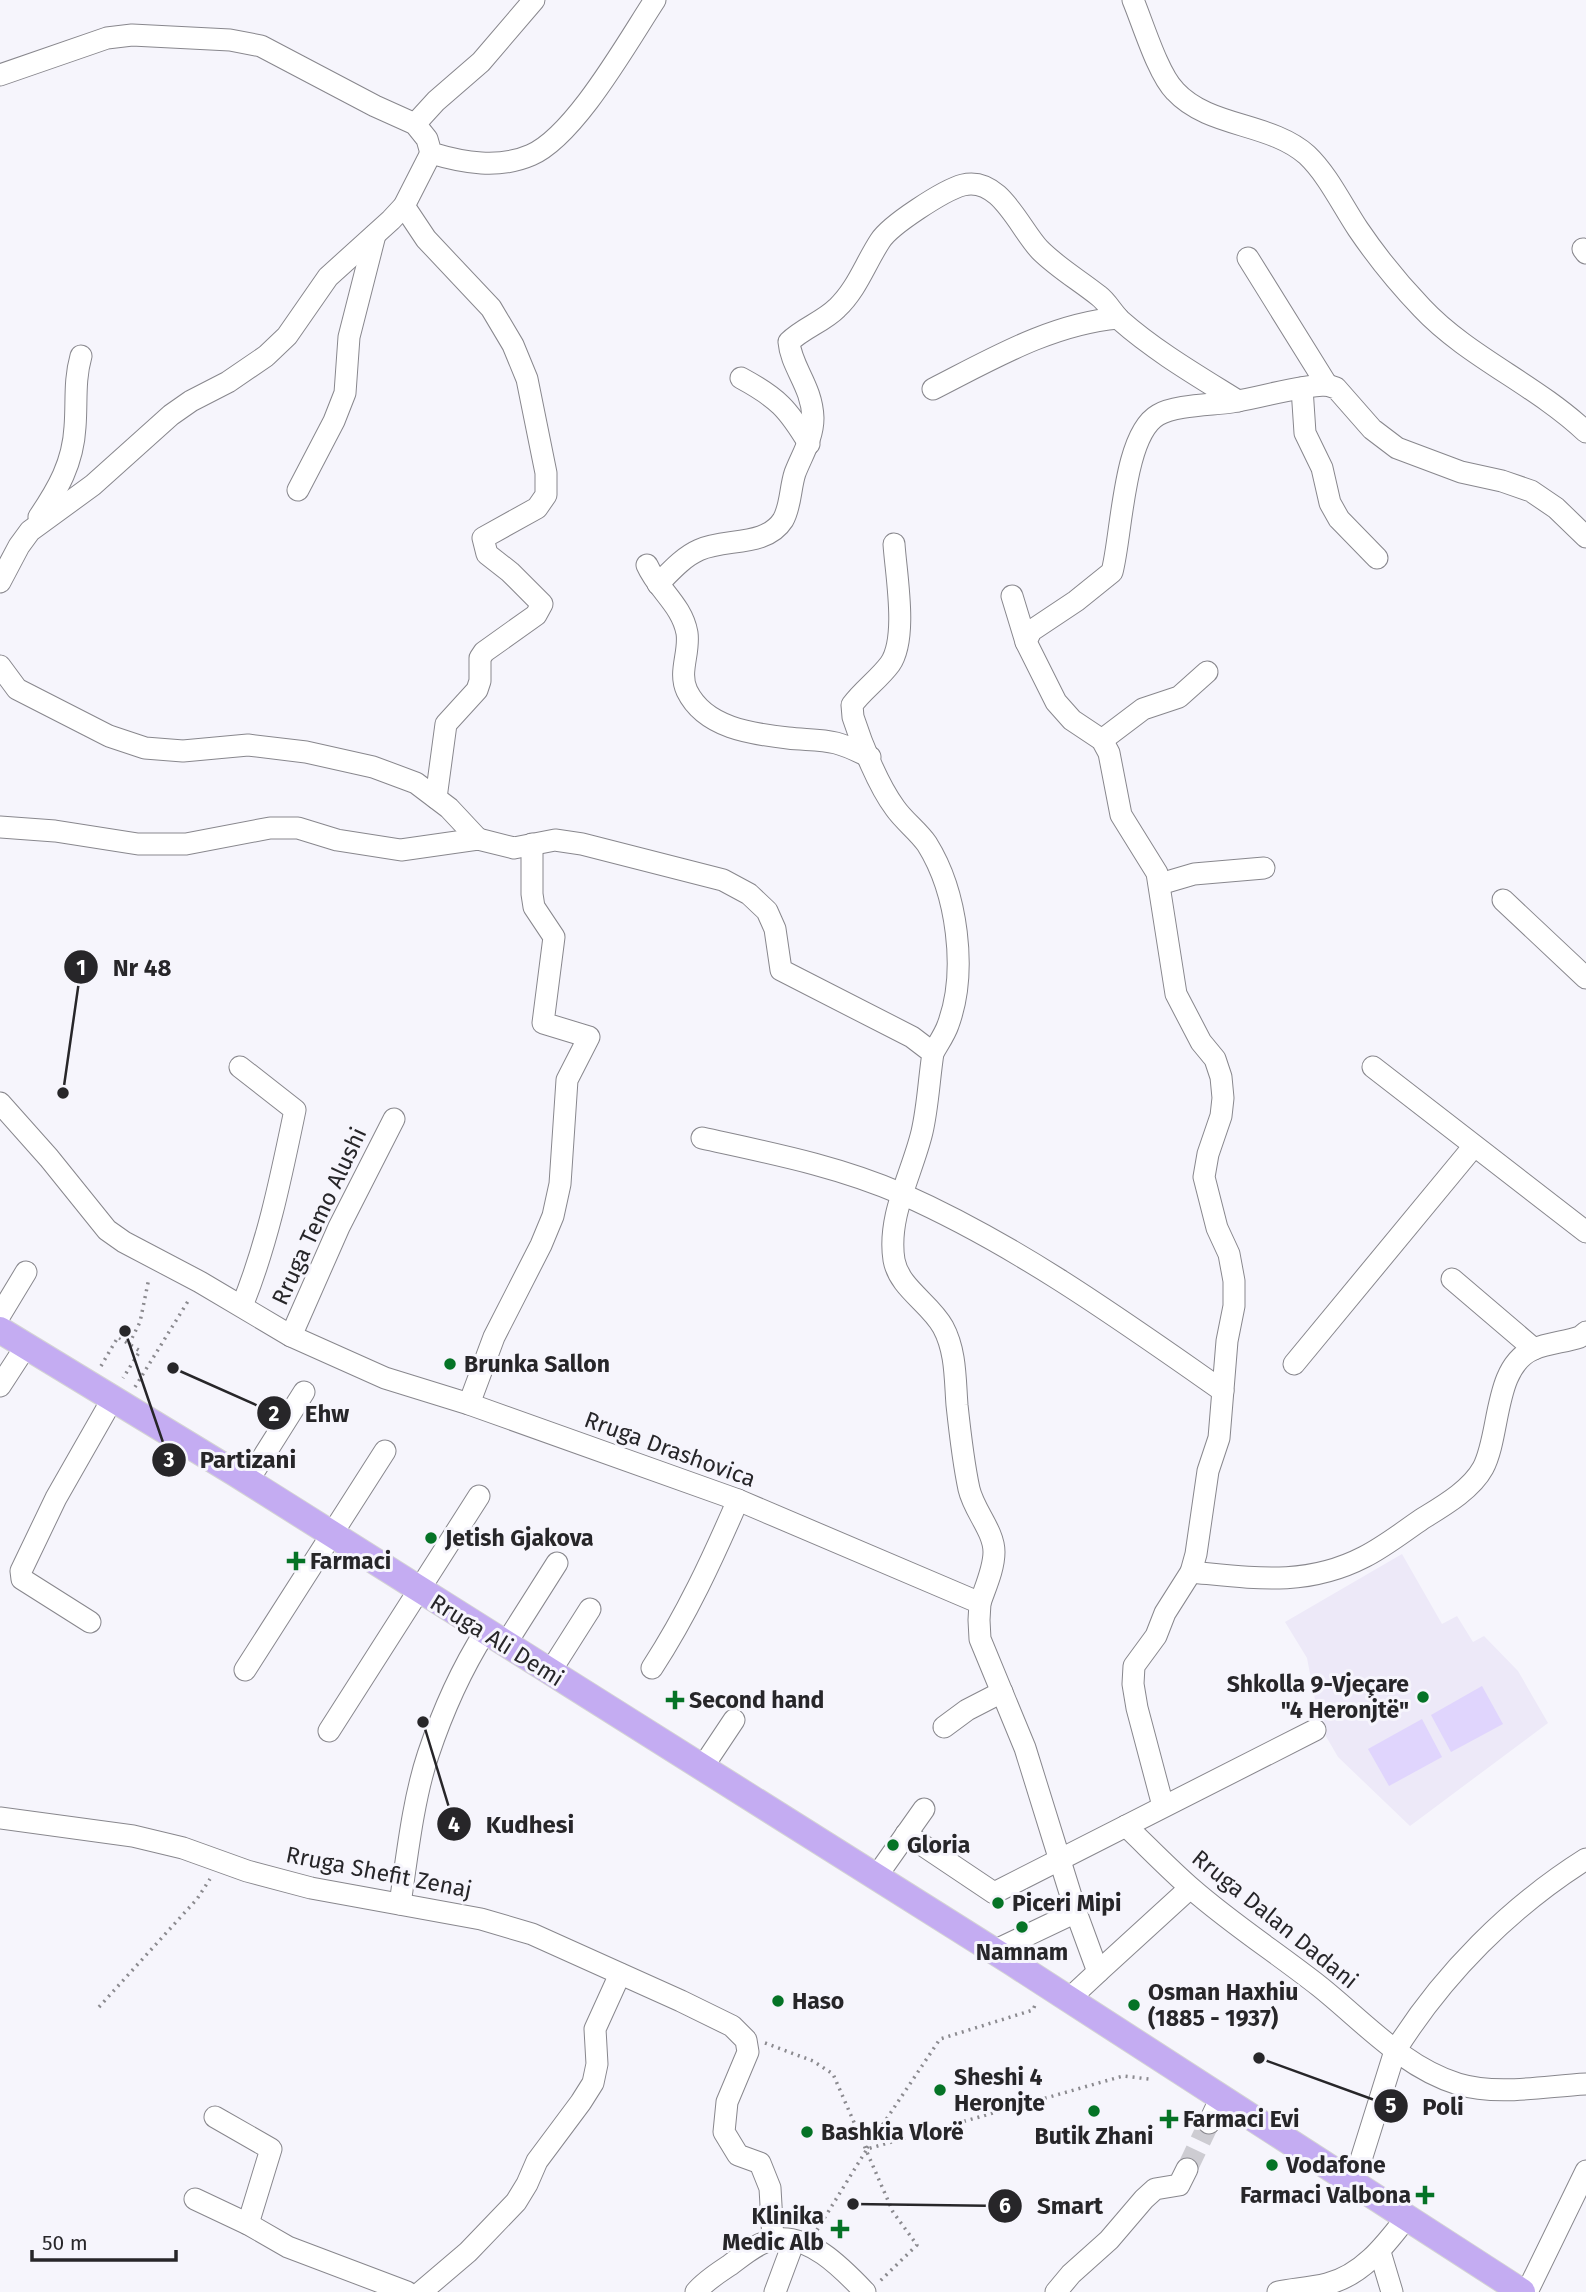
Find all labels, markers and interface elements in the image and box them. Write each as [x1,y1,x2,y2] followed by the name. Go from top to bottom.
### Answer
[63,945,185,990] callout: Nr 48
[113,954,171,982] text: Nr 48
[76,955,86,981] text: 1
[266,1123,372,1309] street label: Rruga Temo Alushi
[464,1350,610,1378] place label: Brunka Sallon
[442,1356,458,1372] marker: Brunka Sallon
[256,1391,364,1436] callout: Ehw
[305,1400,349,1428] text: Ehw
[269,1401,280,1427] text: 2
[581,1405,759,1493] street label: Rruga Drashovica
[151,1438,310,1483] callout: Partizani
[200,1446,296,1474] text: Partizani
[163,1447,175,1473] text: 3
[444,1524,594,1552] place label: Jetish Gjakova
[423,1530,439,1546] marker: Jetish Gjakova
[310,1547,391,1575] place label: Farmaci
[288,1553,304,1569] marker: Farmaci
[425,1588,569,1692] street label: Rruga Ali Demi
[1227,1670,1409,1724] place label: Shkolla 9-Vjeçare "4 Heronjtë"
[689,1686,824,1714] place label: Second hand
[1415,1689,1431,1705] marker: Shkolla 9-Vjeçare "4 Heronjtë"
[667,1692,683,1708] marker: Second hand
[436,1802,588,1847] callout: Kudhesi
[486,1811,574,1839] text: Kudhesi
[448,1812,460,1838] text: 4
[907,1831,970,1859] place label: Gloria
[885,1837,901,1853] marker: Gloria
[284,1840,474,1904] street label: Rruga Shefit Zenaj
[1186,1844,1364,1994] street label: Rruga Dalan Dadani
[1012,1889,1121,1917] place label: Piceri Mipi
[990,1895,1006,1911] marker: Piceri Mipi
[1014,1919,1030,1935] marker: Namnam
[976,1938,1068,1966] place label: Namnam
[1148,1978,1298,2032] place label: Osman Haxhiu (1885 - 1937)
[792,1987,844,2015] place label: Haso
[770,1993,786,2009] marker: Haso
[1126,1997,1142,2013] marker: Osman Haxhiu (1885 - 1937)
[954,2063,1045,2117] place label: Sheshi 4 Heronjte
[932,2082,948,2098] marker: Sheshi 4 Heronjte
[1373,2084,1478,2129] callout: Poli
[1385,2093,1397,2119] text: 5
[1422,2093,1464,2121] text: Poli
[1086,2103,1102,2119] marker: Butik Zhani
[1183,2105,1300,2133] place label: Farmaci Evi
[1161,2111,1177,2127] marker: Farmaci Evi
[821,2118,964,2146] place label: Bashkia Vlorë
[1034,2122,1154,2150] place label: Butik Zhani
[799,2124,815,2140] marker: Bashkia Vlorë
[1285,2151,1386,2179] place label: Vodafone
[1264,2157,1280,2173] marker: Vodafone
[1240,2181,1411,2209] place label: Farmaci Valbona
[988,2183,1117,2228] callout: Smart
[1417,2187,1433,2203] marker: Farmaci Valbona
[1037,2192,1104,2220] text: Smart
[999,2193,1011,2219] text: 6
[722,2202,824,2256] place label: Klinika Medic Alb
[32,2218,175,2262] scale bar
[830,2219,850,2239] marker: Klinika Medic Alb
[42,2230,88,2256] text: 50 m

